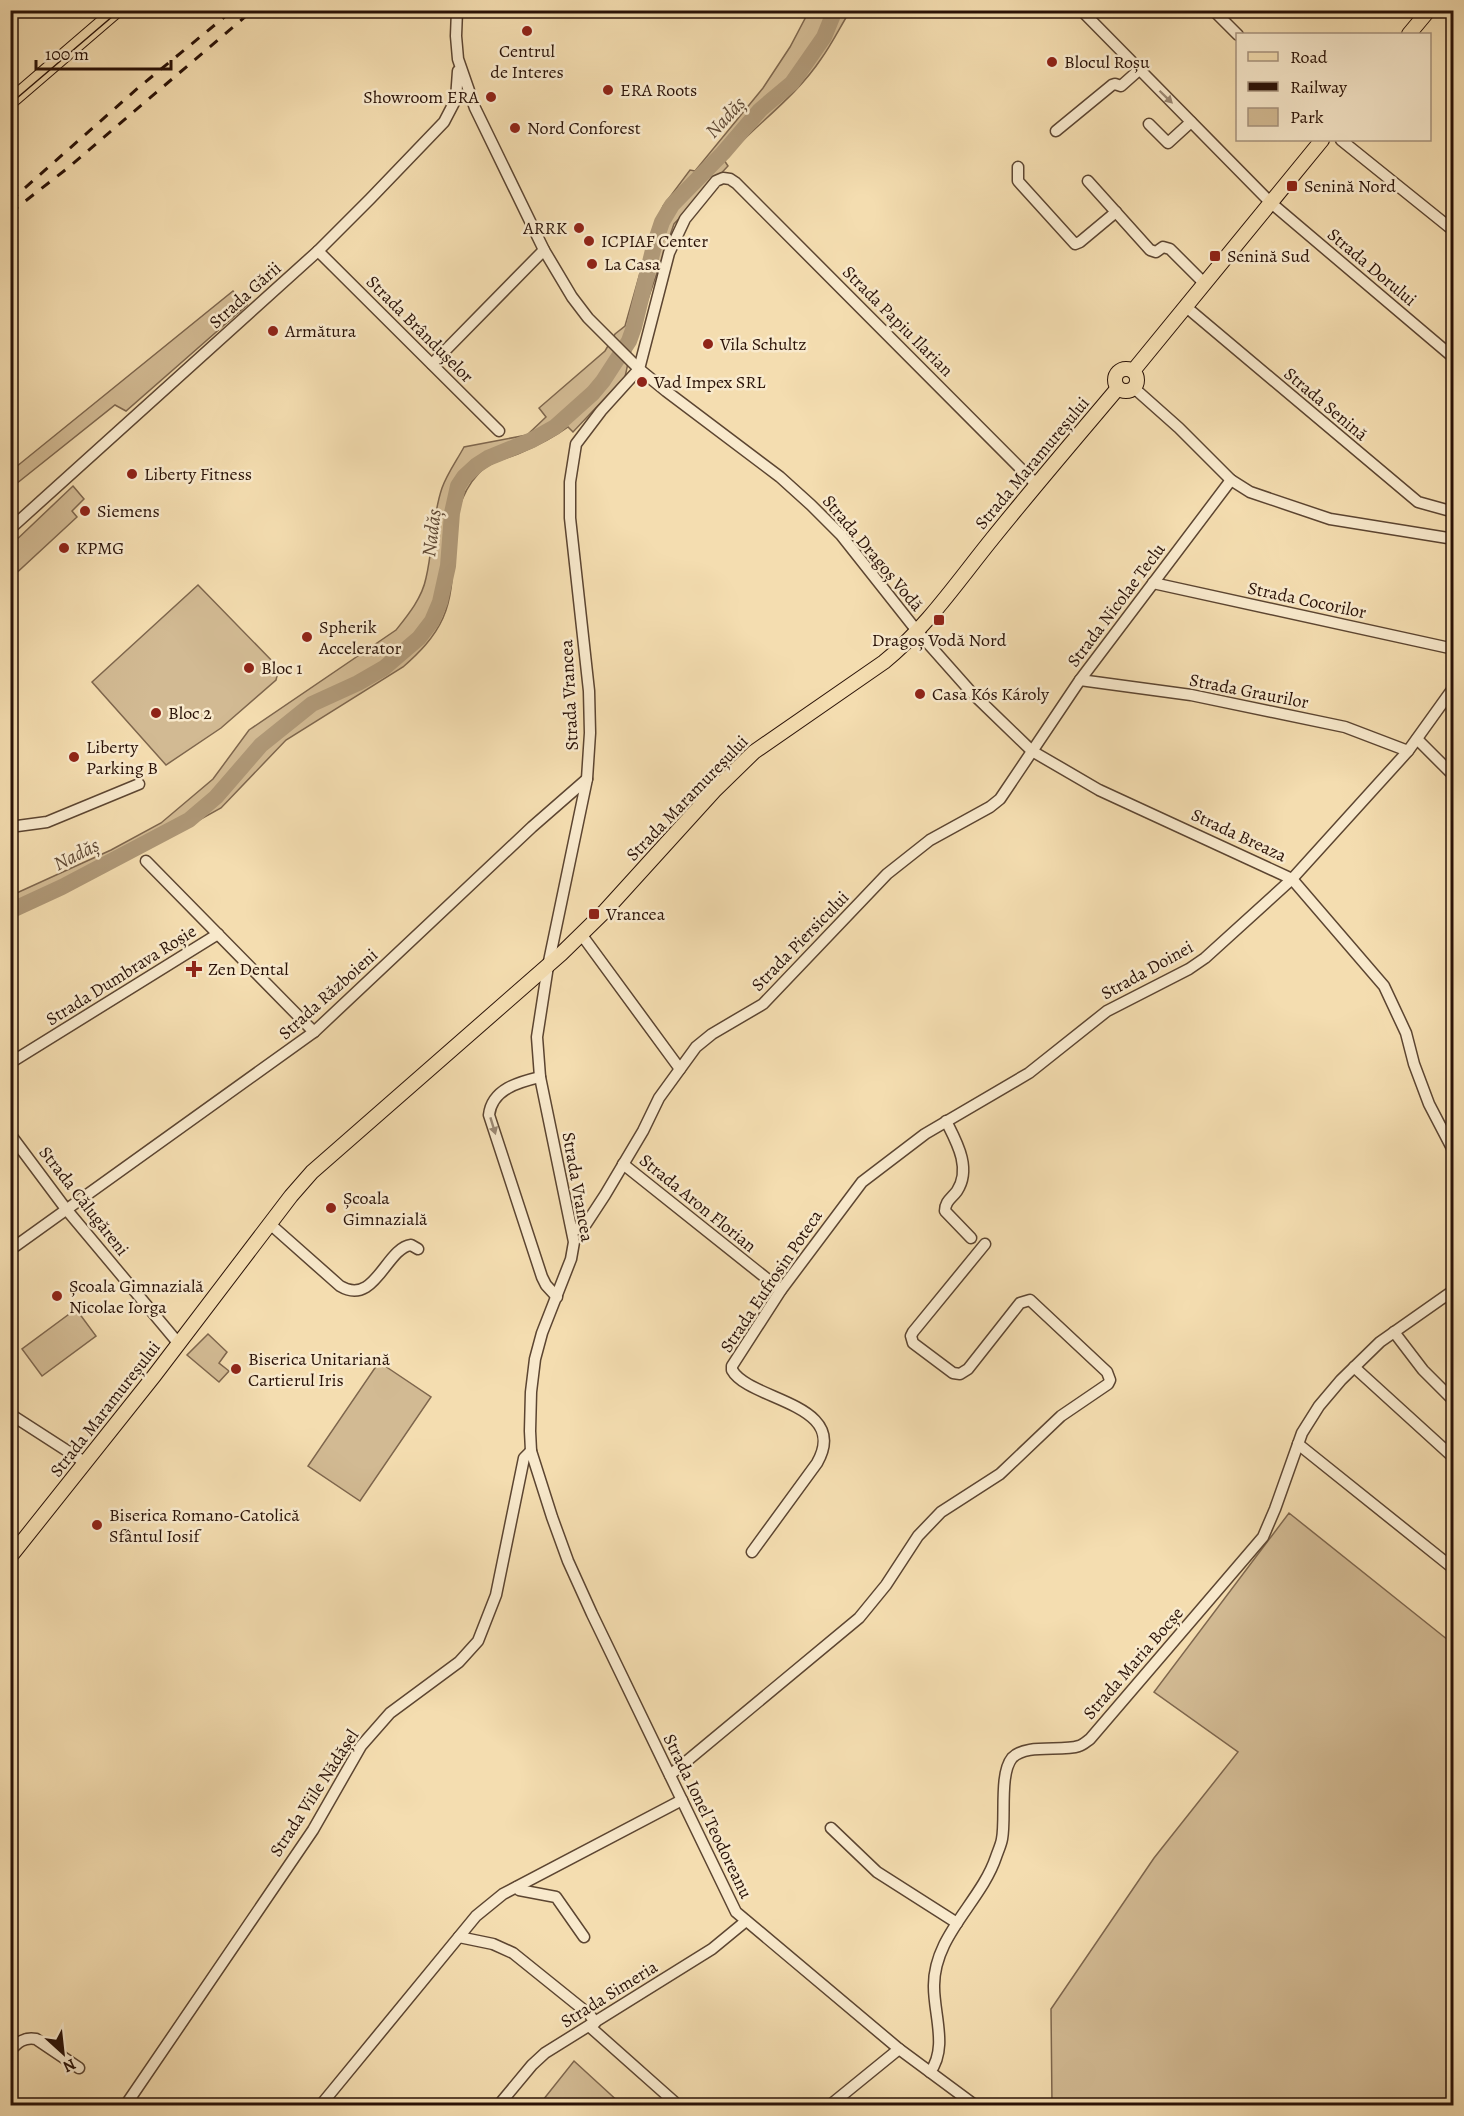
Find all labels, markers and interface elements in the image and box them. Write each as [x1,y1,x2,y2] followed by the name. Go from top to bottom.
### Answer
[520,24,534,38] marker: Centrul de Interes
[36,33,171,71] scale bar
[1236,33,1431,141] legend
[490,39,564,84] place label: Centrul de Interes
[45,42,89,66] text: 100 m
[1290,45,1328,69] text: Road
[1064,50,1150,74] place label: Blocul Roșu
[1045,55,1059,69] marker: Blocul Roșu
[1290,75,1348,99] text: Railway
[620,78,697,102] place label: ERA Roots
[601,83,615,97] marker: ERA Roots
[363,85,479,109] place label: Showroom ERA
[484,90,498,104] marker: Showroom ERA
[699,90,752,144] water label: Nadăș
[1158,90,1172,104] one-way arrow
[1290,105,1324,129] text: Park
[527,116,641,140] place label: Nord Conforest
[508,121,522,135] marker: Nord Conforest
[1304,174,1396,198] place label: Senină Nord
[1285,179,1299,193] marker: Senină Nord
[522,216,568,240] place label: ARRK
[572,221,586,235] marker: ARRK
[1322,223,1422,311] street label: Strada Dorului
[601,229,708,253] place label: ICPIAF Center
[582,234,596,248] marker: ICPIAF Center
[1227,244,1310,268] place label: Senină Sud
[1208,249,1222,263] marker: Senină Sud
[604,252,661,276] place label: La Casa
[204,256,286,334] street label: Strada Gării
[585,257,599,271] marker: La Casa
[837,260,959,382] street label: Strada Papiu Ilarian
[361,270,479,388] street label: Strada Brândușelor
[284,319,357,343] place label: Armătura
[266,324,280,338] marker: Armătura
[719,332,806,356] place label: Vila Schultz
[701,337,715,351] marker: Vila Schultz
[1279,362,1373,447] street label: Strada Senină
[653,370,766,394] place label: Vad Impex SRL
[635,375,649,389] marker: Vad Impex SRL
[969,392,1095,534] street label: Strada Maramureșului
[144,462,252,486] place label: Liberty Fitness
[125,467,139,481] marker: Liberty Fitness
[817,490,929,617] street label: Strada Dragoș Vodă
[97,499,160,523] place label: Siemens
[78,504,92,518] marker: Siemens
[415,507,448,558] water label: Nadăș
[76,536,124,560] place label: KPMG
[1061,538,1171,672] street label: Strada Nicolae Teclu
[57,541,71,555] marker: KPMG
[1246,576,1369,624] street label: Strada Cocorilor
[932,613,946,627] marker: Dragoș Vodă Nord
[318,615,401,660] place label: Spherik Accelerator
[872,628,1007,652] place label: Dragoș Vodă Nord
[300,630,314,644] marker: Spherik Accelerator
[554,638,584,751] street label: Strada Vrancea
[261,656,302,680] place label: Bloc 1
[242,661,256,675] marker: Bloc 1
[1187,668,1311,714] street label: Strada Graurilor
[932,682,1050,706] place label: Casa Kós Károly
[913,687,927,701] marker: Casa Kós Károly
[168,701,212,725] place label: Bloc 2
[149,706,163,720] marker: Bloc 2
[621,730,753,866] street label: Strada Maramureșului
[86,735,158,780] place label: Liberty Parking B
[67,750,81,764] marker: Liberty Parking B
[1187,802,1291,868] street label: Strada Breaza
[49,831,104,877] water label: Nadăș
[746,886,854,996] street label: Strada Piersicului
[605,902,666,926] place label: Vrancea
[587,907,601,921] marker: Vrancea
[41,919,201,1031] street label: Strada Dumbrava Roșie
[1097,935,1197,1005] street label: Strada Doinei
[273,943,383,1045] street label: Strada Războieni
[208,957,289,981] place label: Zen Dental
[185,960,203,978] marker: Zen Dental
[488,1117,498,1135] one-way arrow
[557,1130,600,1244] street label: Strada Vrancea
[34,1141,134,1261] street label: Strada Călugăreni
[634,1148,762,1258] street label: Strada Aron Florian
[343,1186,428,1231] place label: Școala Gimnazială
[324,1201,338,1215] marker: Școala Gimnazială
[714,1204,828,1357] street label: Strada Eufrosin Poteca
[69,1274,204,1319] place label: Școala Gimnazială Nicolae Iorga
[50,1289,64,1303] marker: Școala Gimnazială Nicolae Iorga
[44,1336,166,1482] street label: Strada Maramureșului
[248,1347,391,1392] place label: Biserica Unitariană Cartierul Iris
[229,1362,243,1376] marker: Biserica Unitariană Cartierul Iris
[109,1503,300,1548] place label: Biserica Romano-Catolică Sfântul Iosif
[90,1518,104,1532] marker: Biserica Romano-Catolică Sfântul Iosif
[1077,1602,1189,1724] street label: Strada Maria Bocșe
[264,1724,365,1861] street label: Strada Viile Nădășel
[658,1730,758,1903] street label: Strada Ionel Teodoreanu
[556,1954,663,2033] street label: Strada Simeria
[33,2023,93,2083] north arrow
[59,2053,80,2078] text: N

